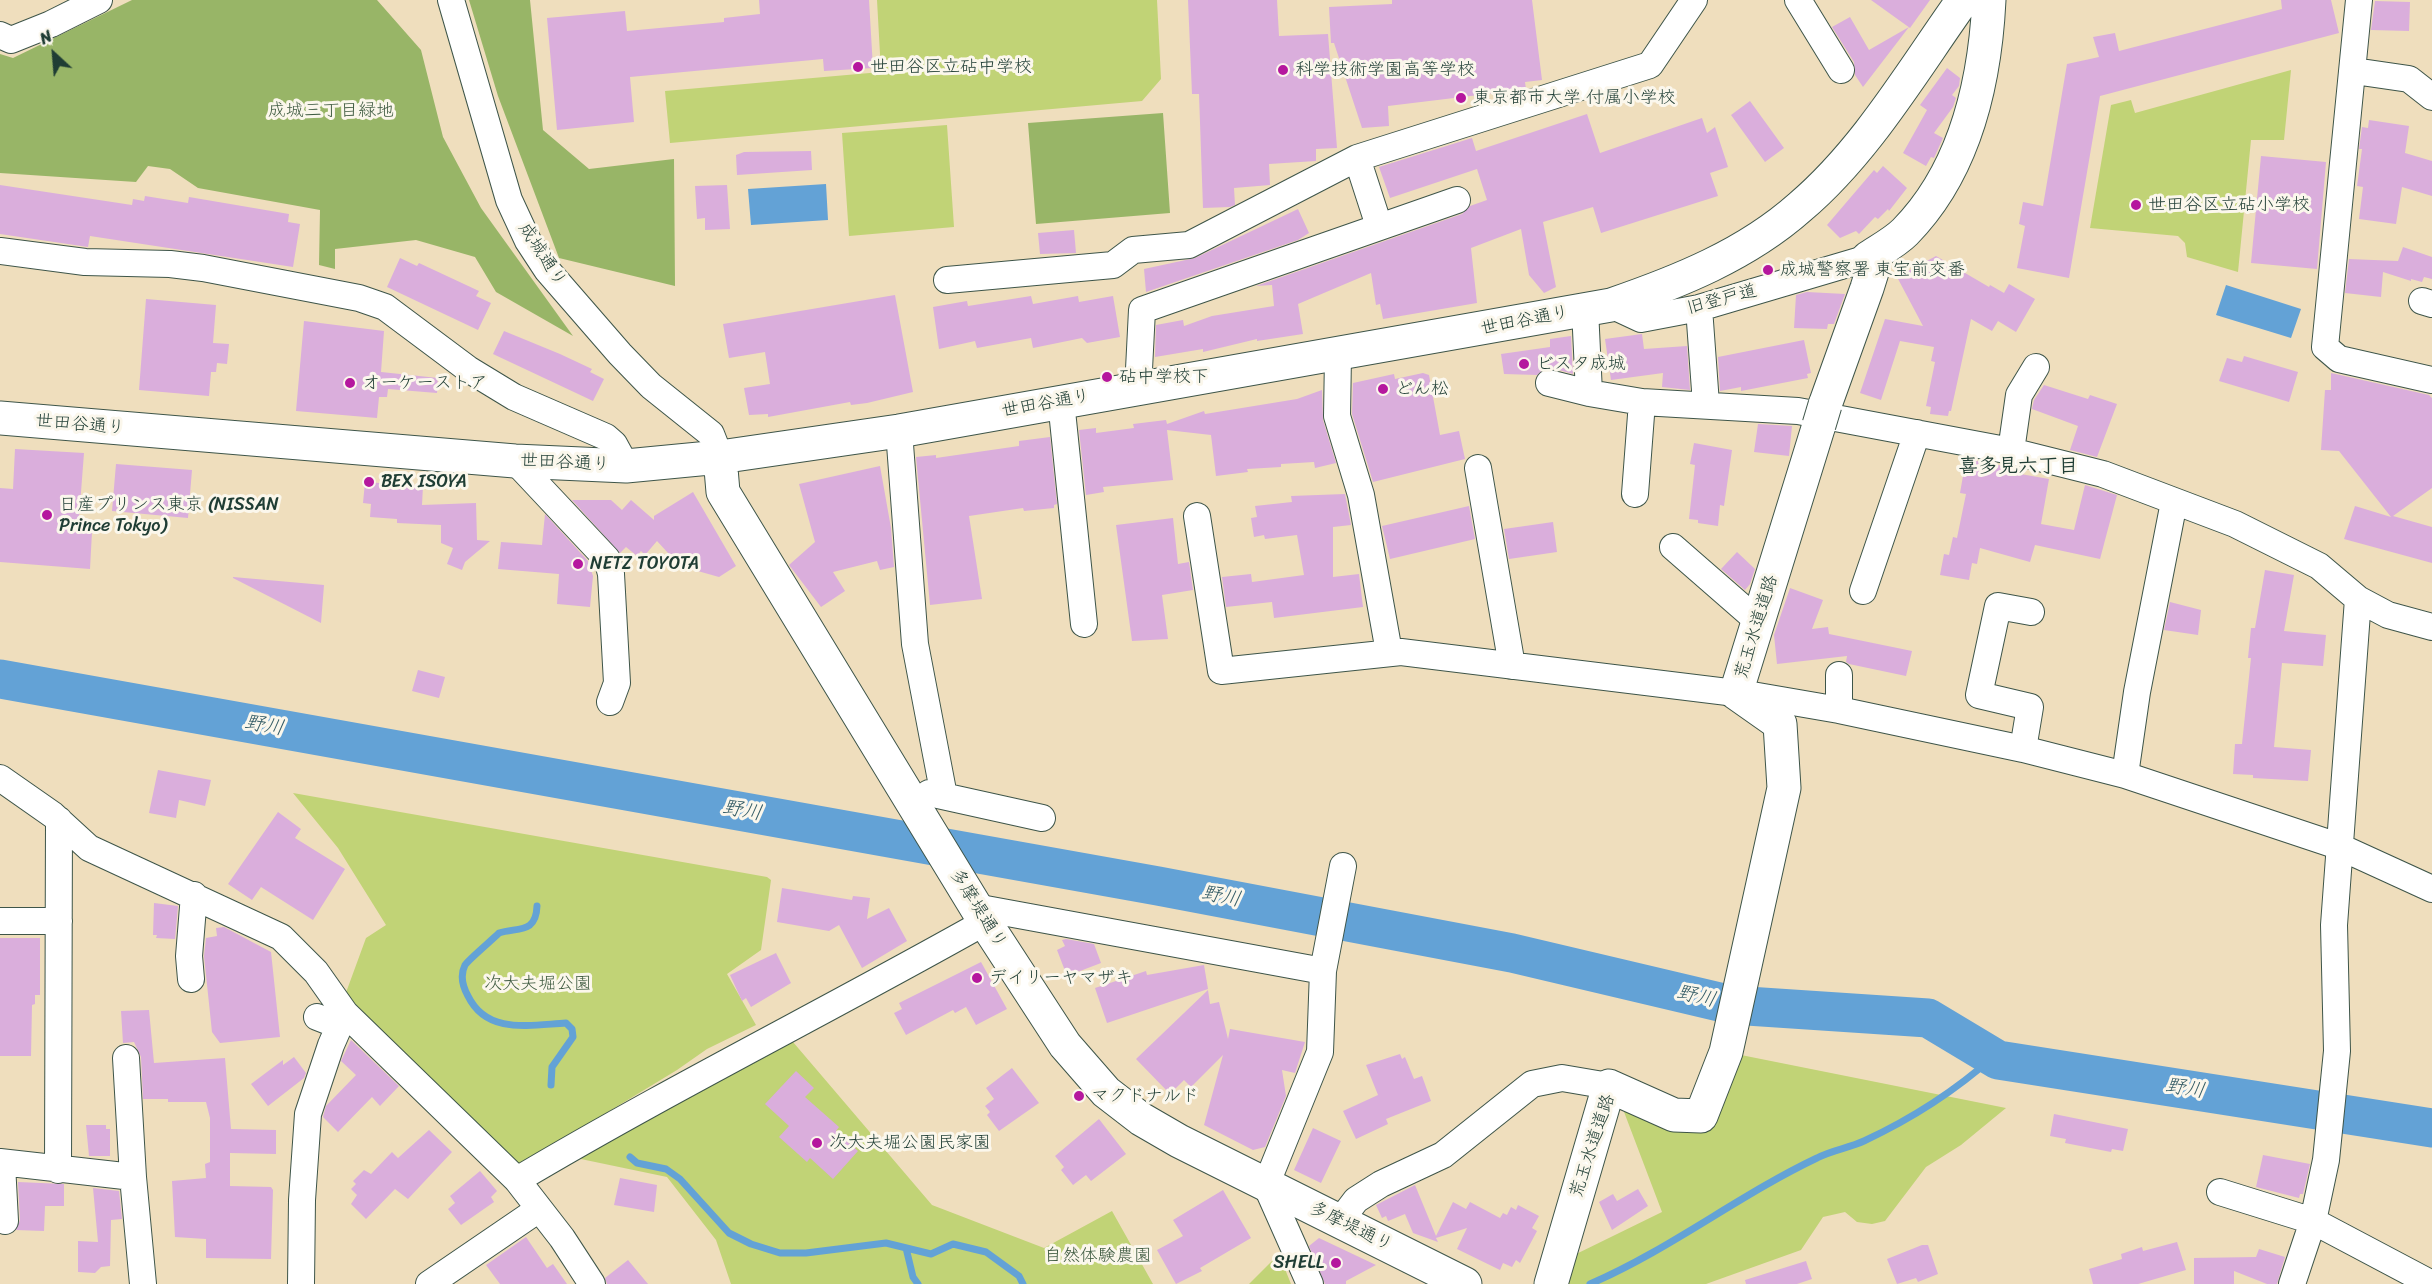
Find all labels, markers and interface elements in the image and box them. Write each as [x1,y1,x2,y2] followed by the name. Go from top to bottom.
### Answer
[35,22,57,53] text: N
[24,24,84,84] north arrow
[870,56,1032,78] place label: 世田谷区立砧中学校
[1295,59,1475,81] place label: 科学技術学園高等学校
[851,60,865,74] marker: 世田谷区立砧中学校
[1276,63,1290,77] marker: 科学技術学園高等学校
[1473,87,1676,109] place label: 東京都市大学 付属小学校
[1454,91,1468,105] marker: 東京都市大学 付属小学校
[268,100,394,122] park label: 成城三丁目緑地
[2148,194,2310,216] place label: 世田谷区立砧小学校
[2129,198,2143,212] marker: 世田谷区立砧小学校
[513,219,571,291] street label: 成城通り
[1780,259,1965,281] place label: 成城警察署 東宝前交番
[1761,263,1775,277] marker: 成城警察署 東宝前交番
[1684,280,1760,320] street label: 旧登戸道
[1479,302,1571,340] street label: 世田谷通り
[1536,353,1626,375] place label: ビスタ成城
[1517,357,1531,371] marker: ビスタ成城
[1119,366,1209,388] place label: 砧中学校下
[1100,370,1114,384] marker: 砧中学校下
[362,372,488,394] place label: オーケーストア
[343,376,357,390] marker: オーケーストア
[1395,378,1449,400] place label: どん松
[1376,382,1390,396] marker: どん松
[1000,386,1092,422] street label: 世田谷通り
[34,410,126,440] street label: 世田谷通り
[519,450,611,476] street label: 世田谷通り
[1958,455,2078,479] district label: 喜多見六丁目
[381,471,467,493] place label: BEX ISOYA
[362,475,376,489] marker: BEX ISOYA
[59,494,279,536] place label: 日産プリンス東京 (NISSAN Prince Tokyo)
[40,508,54,522] marker: 日産プリンス東京 (NISSAN Prince Tokyo)
[590,553,699,575] place label: NETZ TOYOTA
[571,557,585,571] marker: NETZ TOYOTA
[1731,572,1783,682] street label: 荒玉水道道路
[242,711,286,741] water label: 野川
[720,796,764,826] water label: 野川
[945,865,1011,953] street label: 多摩堤通り
[1199,881,1243,913] water label: 野川
[989,967,1133,989] place label: デイリーヤマザキ
[970,971,984,985] marker: デイリーヤマザキ
[484,973,592,995] park label: 次大夫堀公園
[1674,981,1718,1013] water label: 野川
[2163,1074,2207,1104] water label: 野川
[1091,1085,1199,1107] place label: マクドナルド
[1072,1089,1086,1103] marker: マクドナルド
[1566,1091,1620,1201] street label: 荒玉水道道路
[829,1132,991,1154] place label: 次大夫堀公園民家園
[810,1136,824,1150] marker: 次大夫堀公園民家園
[1306,1198,1396,1256] street label: 多摩堤通り
[1044,1245,1152,1267] park label: 自然体験農園
[1273,1252,1324,1274] place label: SHELL
[1329,1256,1343,1270] marker: SHELL

